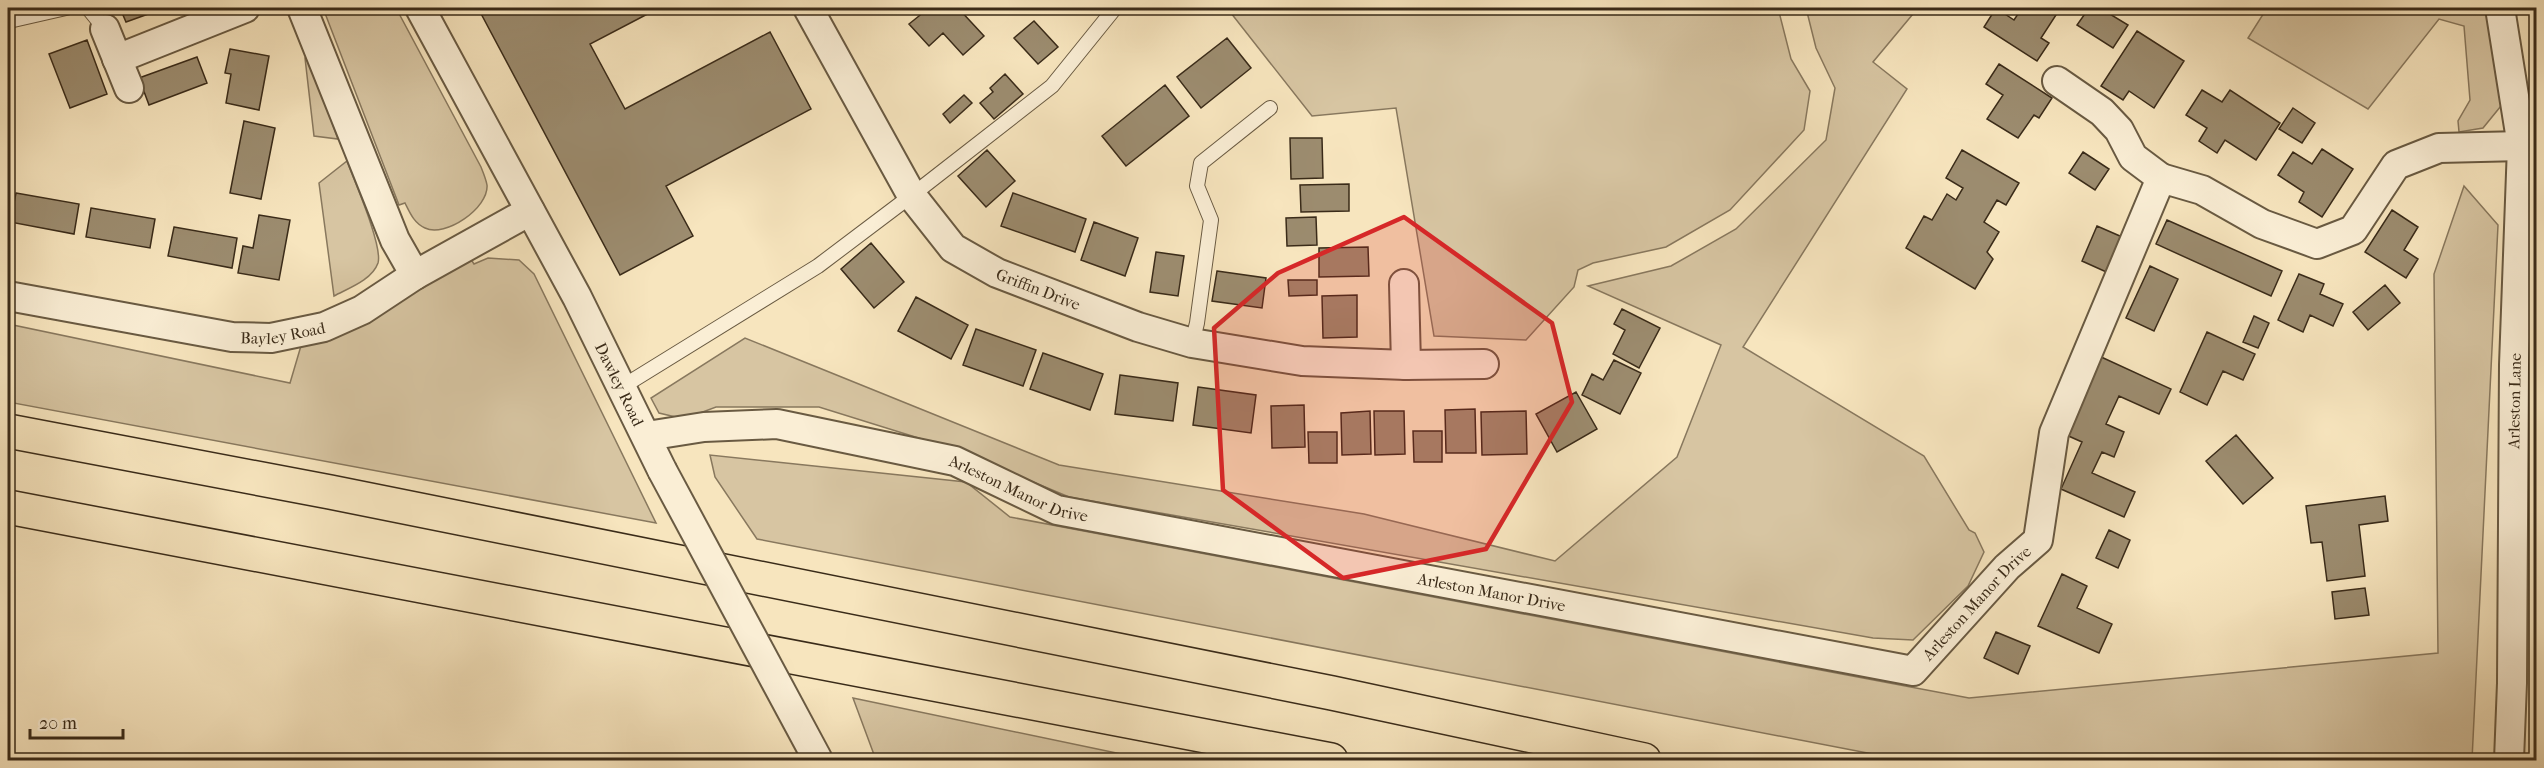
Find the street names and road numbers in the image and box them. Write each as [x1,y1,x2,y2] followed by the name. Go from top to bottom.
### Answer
[993,265,1083,314] street label: Griffin Drive
[240,318,327,348] street label: Bayley Road
[591,339,648,430] street label: Dawley Road
[2504,353,2525,450] street label: Arleston Lane
[946,451,1090,526] street label: Arleston Manor Drive
[1918,542,2035,665] street label: Arleston Manor Drive
[1415,569,1567,615] street label: Arleston Manor Drive

